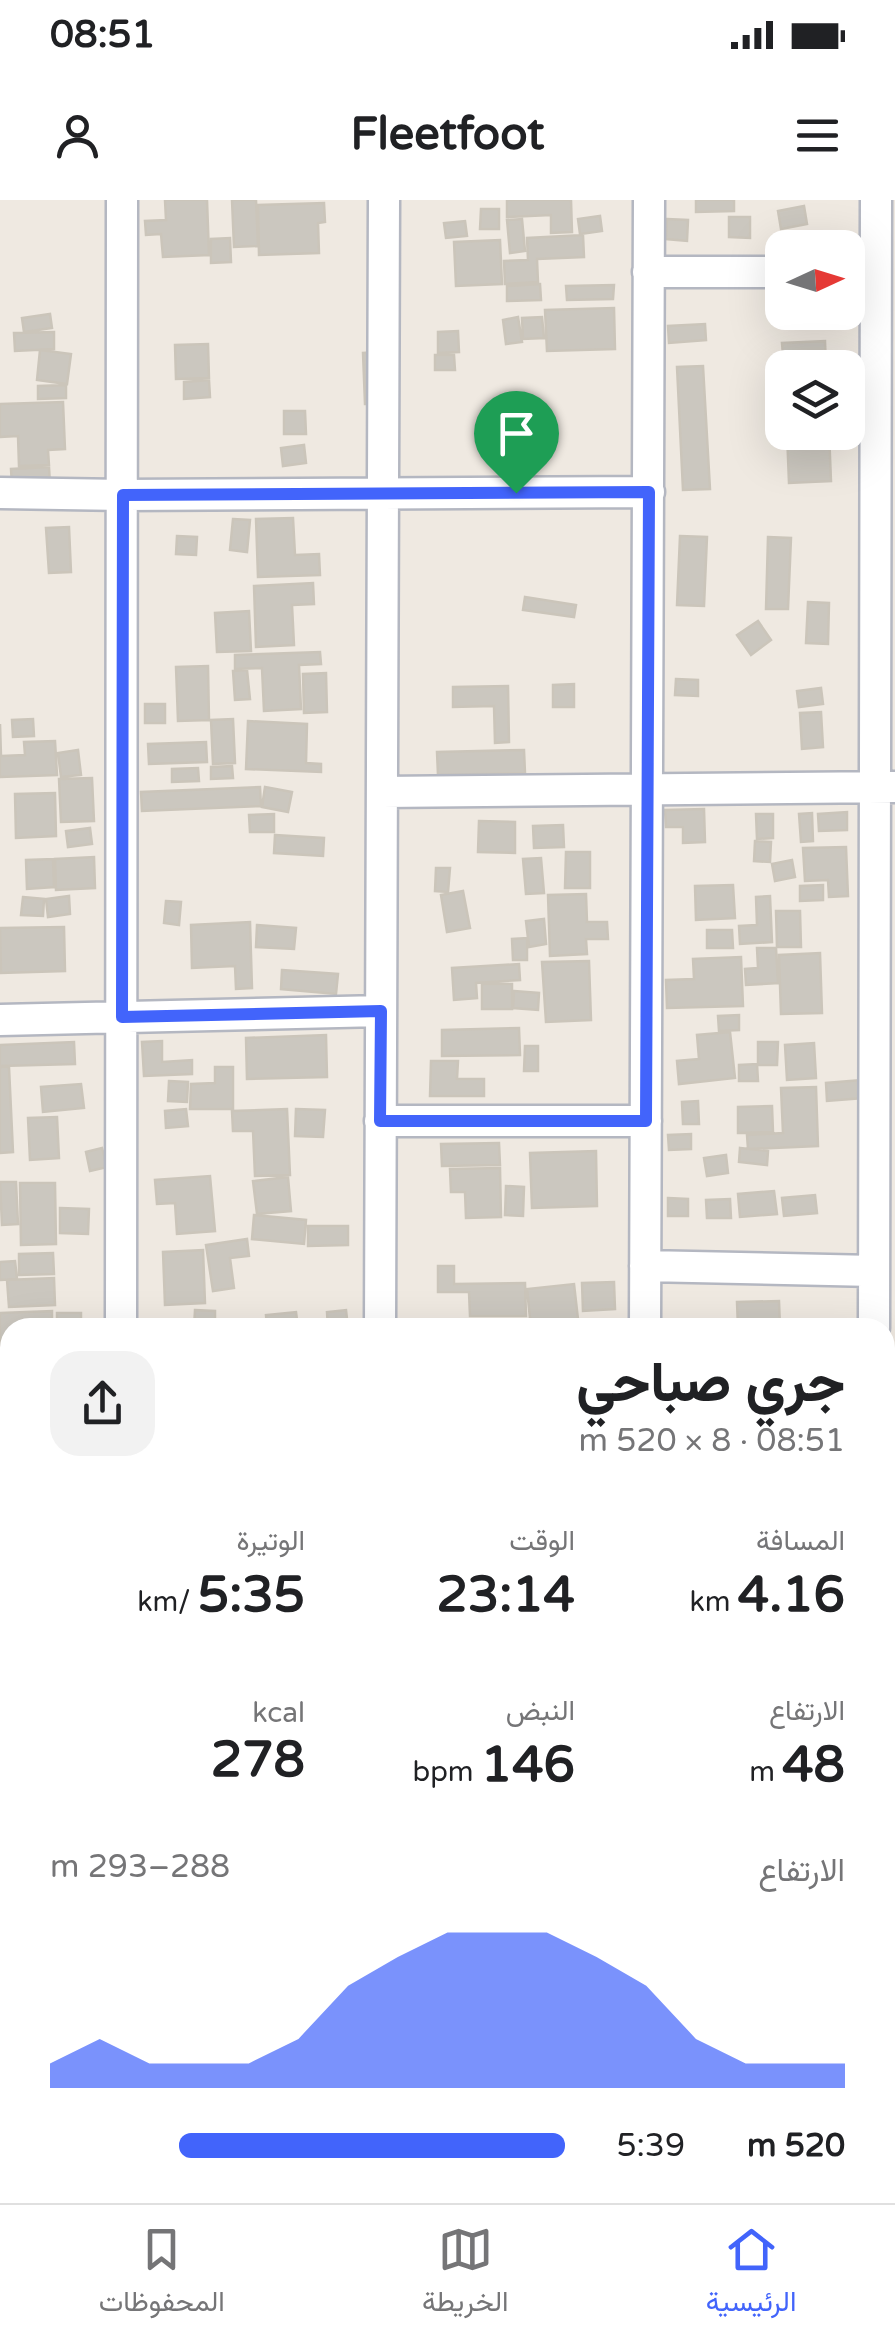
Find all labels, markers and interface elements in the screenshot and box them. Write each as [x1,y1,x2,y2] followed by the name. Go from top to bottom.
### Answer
[50,12,155,58] text: 08:51
[50,108,105,163] icon: person
[351,108,545,162] text: Fleetfoot
[790,108,845,163] icon: menu
[765,230,865,330] north arrow
[765,230,865,450] map controls
[765,350,865,450] button: layers
[474,391,559,494] pin
[489,406,544,461] icon: arrive
[50,1351,155,1456] button: share
[576,1351,845,1417] text: جري صباحي
[579,1422,845,1460] text: 08:51 · 8 × 520 m
[237,1524,305,1558] text: الوتيرة
[509,1524,575,1558] text: الوقت
[756,1524,845,1558] text: المسافة
[198,1565,305,1625] text: 5:35
[436,1565,575,1625] text: 23:14
[738,1565,845,1625] text: 4.16
[137,1585,198,1619] text: /km
[690,1585,738,1619] text: km
[506,1694,575,1728] text: النبض
[769,1694,845,1728] text: الارتفاع
[252,1696,305,1730] text: kcal
[211,1730,305,1790] text: 278
[481,1735,575,1795] text: 146
[782,1735,845,1795] text: 48
[412,1755,481,1789] text: bpm
[749,1755,782,1789] text: m
[50,1848,230,1886] text: 288–293 m
[758,1852,845,1890] text: الارتفاع
[616,2127,685,2165] text: 5:39
[747,2127,845,2165] text: 520 m
[99,2222,225,2326] tab: المحفوظات
[422,2222,509,2326] tab: الخريطة
[706,2222,796,2326] tab: الرئيسية

